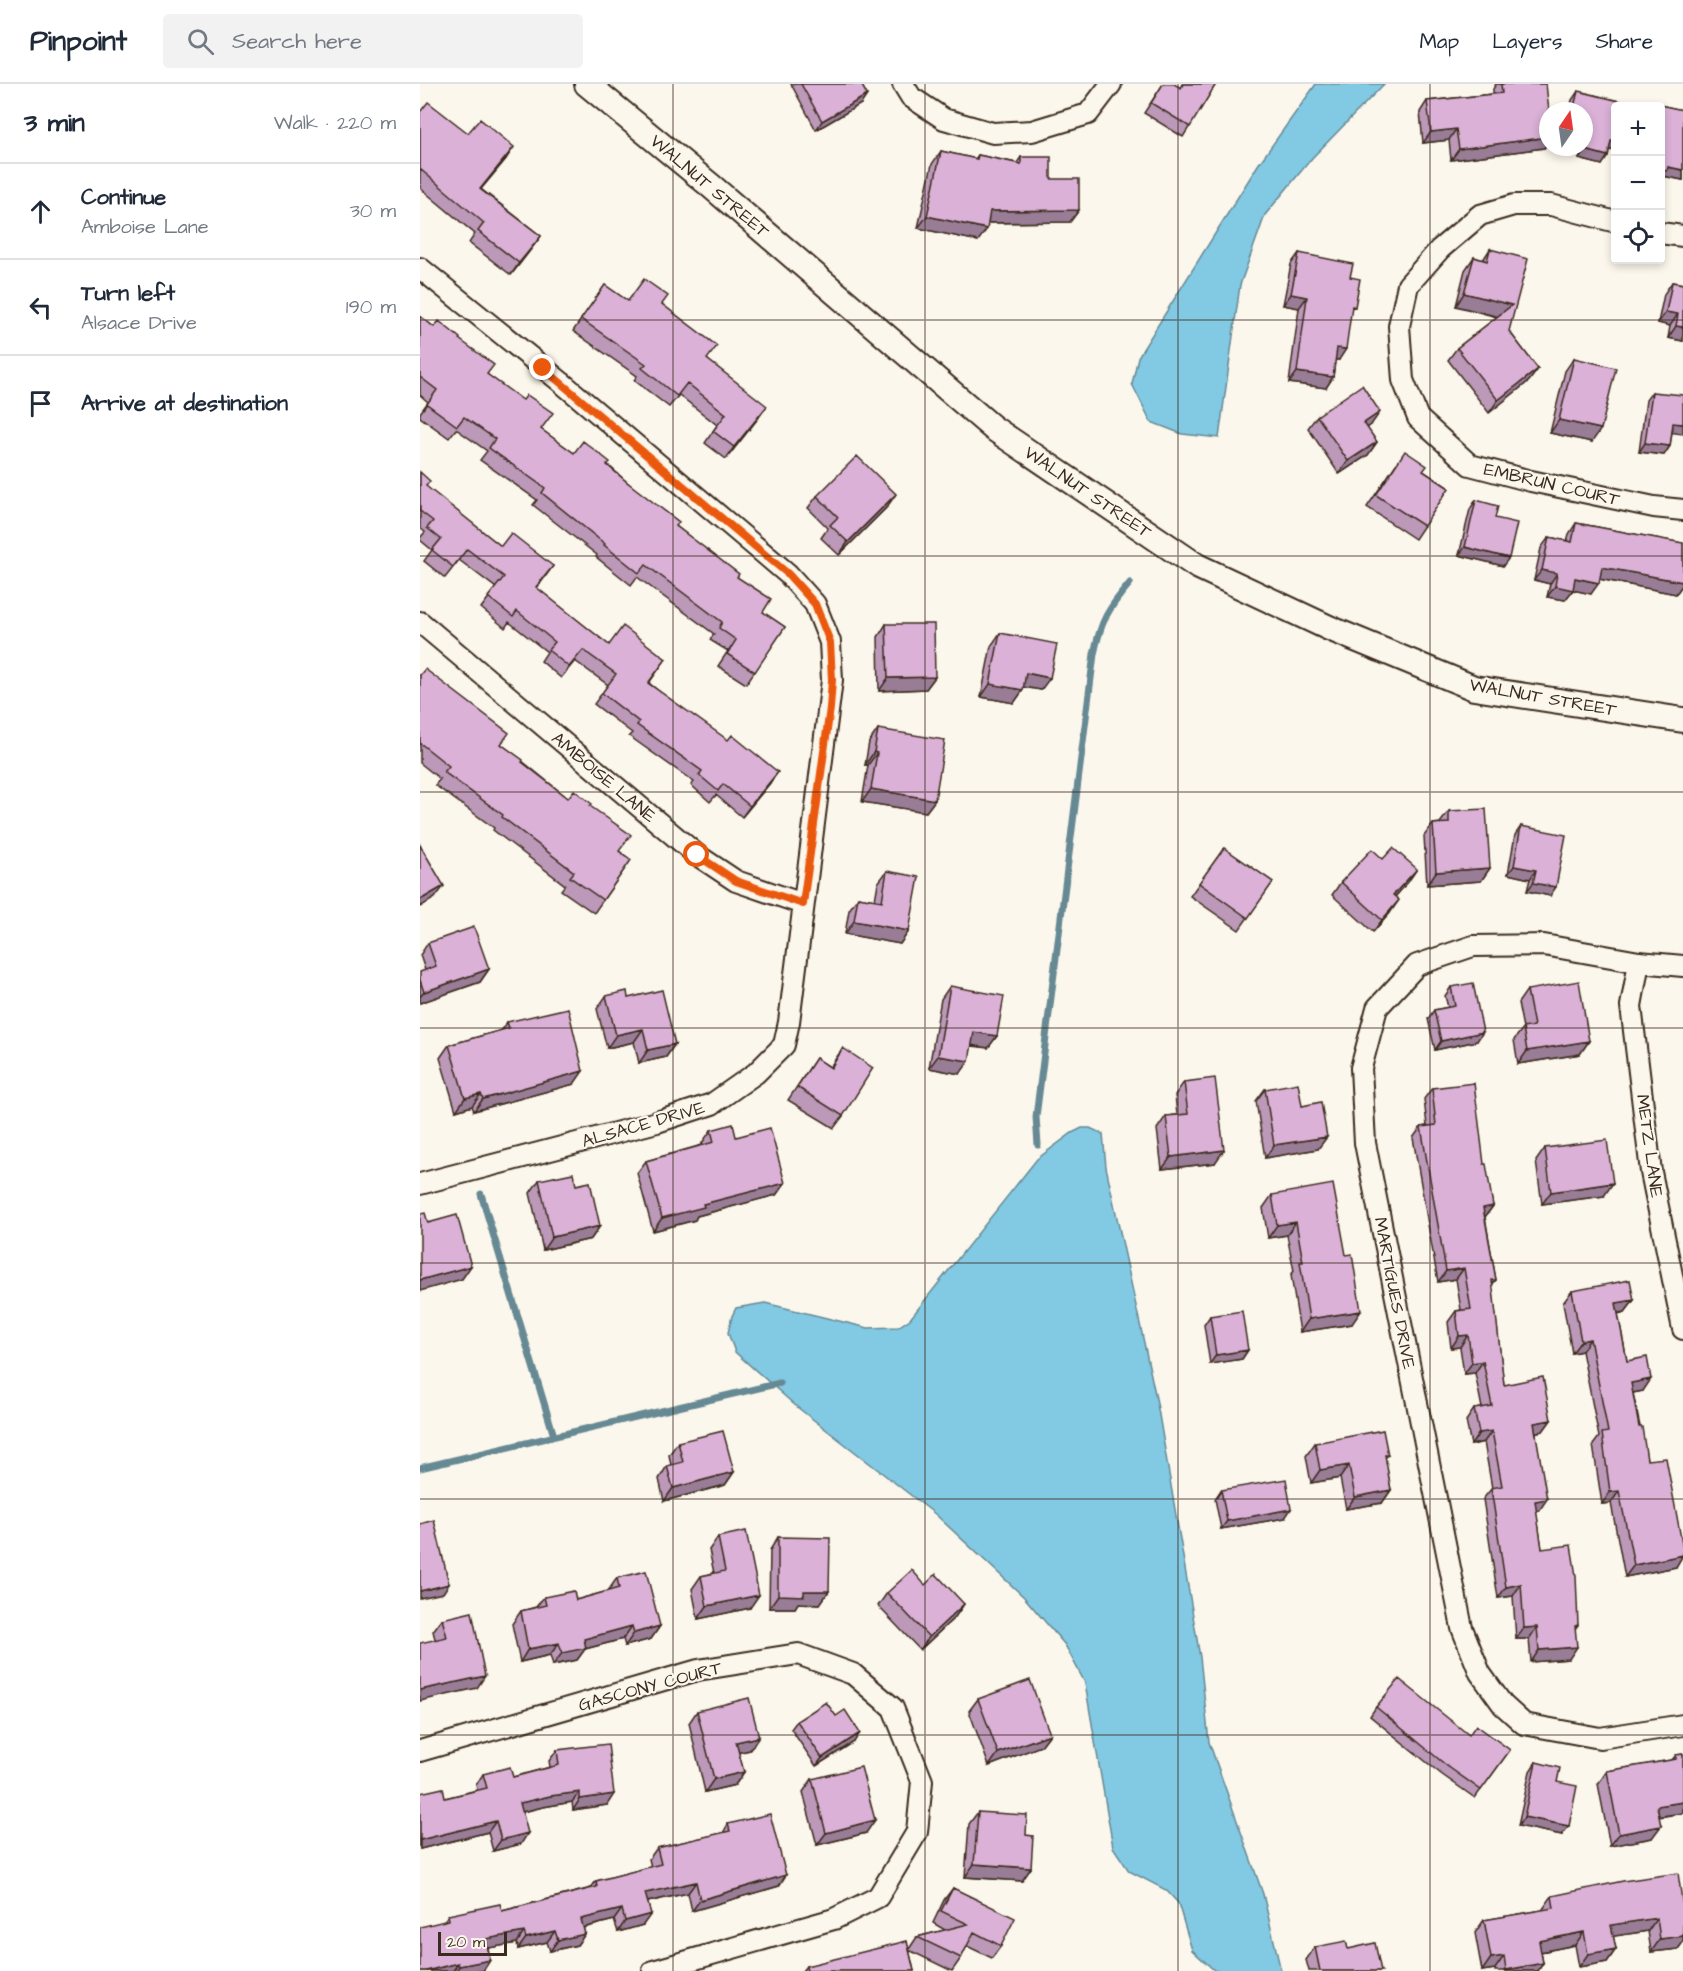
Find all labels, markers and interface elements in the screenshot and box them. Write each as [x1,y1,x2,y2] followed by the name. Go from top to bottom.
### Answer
[163,14,583,68] search box
[30,22,127,61] text: Pinpoint
[184,25,217,58] icon: search
[232,26,362,57] text: Search here
[1419,27,1459,56] text: Map
[1492,27,1562,56] text: Layers
[1595,27,1653,56] text: Share
[1539,102,1593,156] north arrow
[1611,102,1665,264] map controls
[1611,102,1665,156] button: +
[24,105,85,141] text: 3 min
[274,109,396,137] text: Walk · 220 m
[645,129,775,244] street label: WALNUT STREET
[1611,156,1665,210] button: −
[81,182,166,213] text: Continue
[24,195,57,228] icon: ahead
[350,197,396,225] text: 30 m
[1611,210,1665,264] button: locate
[81,213,209,241] text: Amboise Lane
[81,278,175,309] text: Turn left
[24,291,57,324] icon: left
[346,293,396,321] text: 190 m
[81,309,197,337] text: Alsace Drive
[529,354,555,380] route end
[24,387,57,420] icon: arrive
[81,388,288,419] text: Arrive at destination
[1019,440,1157,545] street label: WALNUT STREET
[1481,457,1623,512] street label: EMBRUN COURT
[1467,672,1619,723] street label: WALNUT STREET
[546,726,662,829] street label: AMBOISE LANE
[683,841,709,867] route start
[1630,1093,1669,1200] street label: METZ LANE
[579,1095,708,1154] street label: ALSACE DRIVE
[1368,1215,1422,1372] street label: MARTIGUES DRIVE
[576,1655,725,1718] street label: GASCONY COURT
[438,1929,507,1956] scale bar
[447,1931,485,1953] text: 20 m

